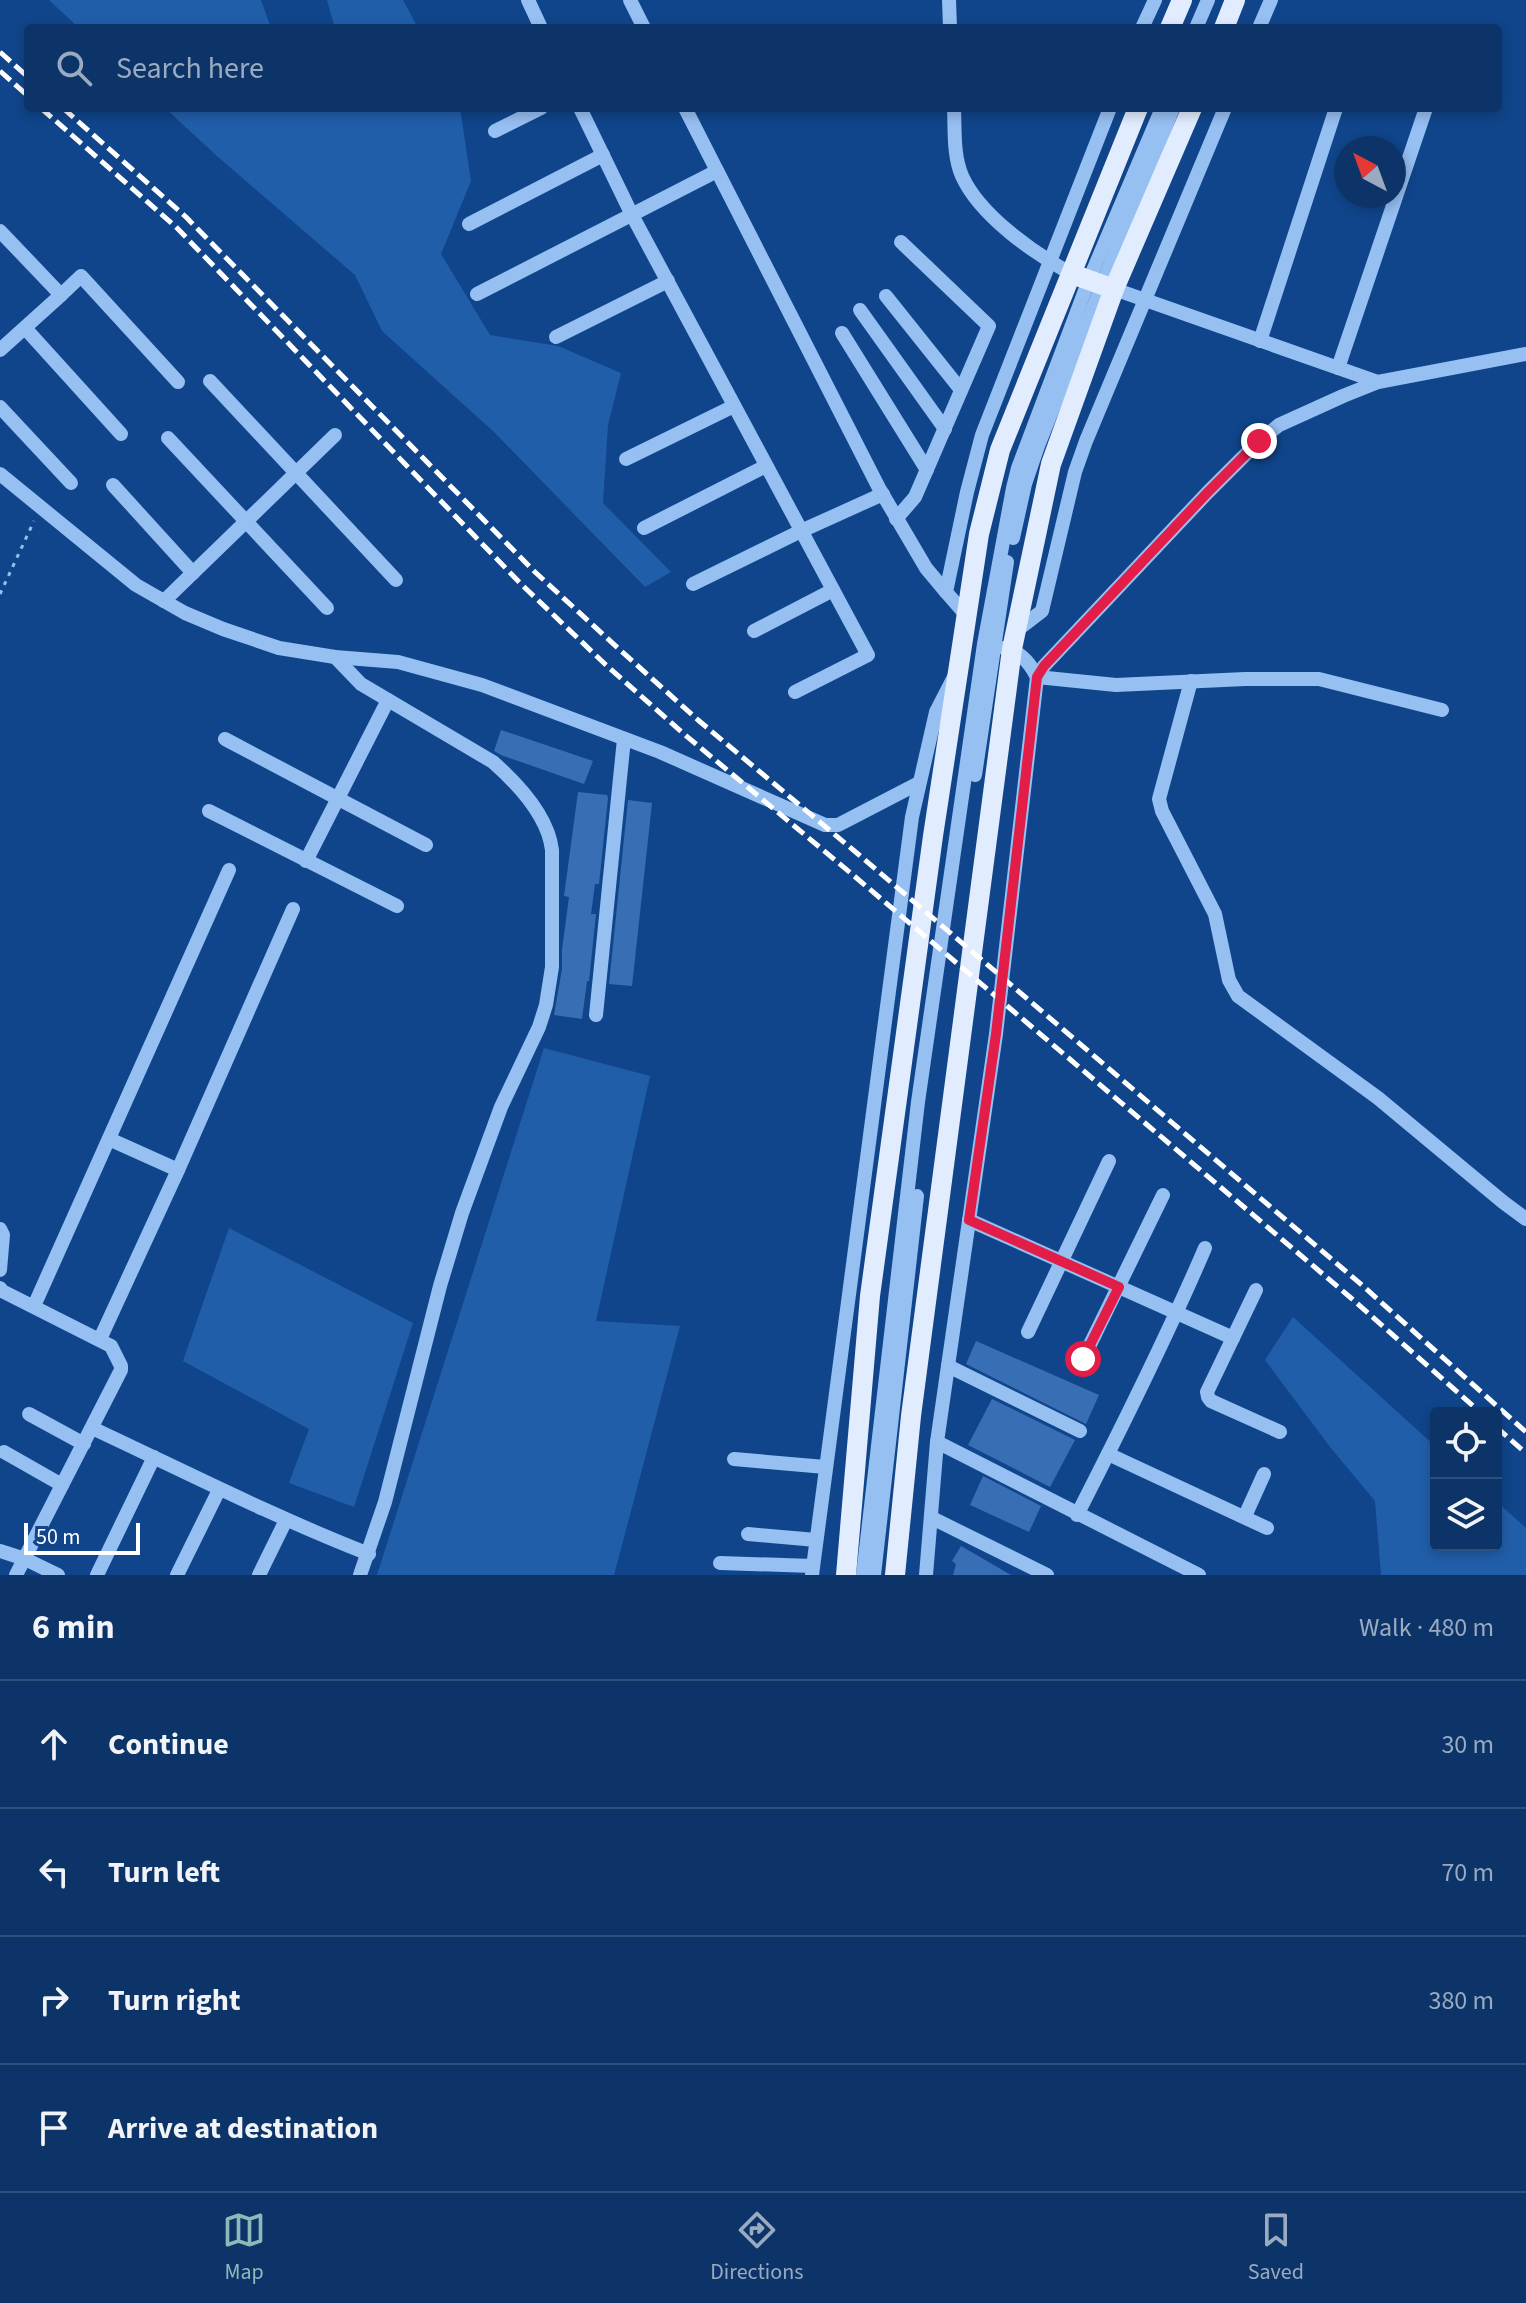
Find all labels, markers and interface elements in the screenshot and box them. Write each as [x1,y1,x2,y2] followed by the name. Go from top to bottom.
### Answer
[24,24,1502,112] search box
[52,46,96,90] icon: search
[116,47,264,90] text: Search here
[1334,136,1406,208] north arrow
[1241,423,1277,459] route end
[1065,1341,1101,1377] route start
[1430,1407,1502,1551] map controls
[1430,1407,1502,1479] button: locate
[1430,1479,1502,1551] button: layers
[24,1519,140,1555] scale bar
[36,1521,81,1553] text: 50 m
[32,1603,115,1652] text: 6 min
[1359,1609,1494,1646] text: Walk · 480 m
[32,1722,76,1766] icon: ahead
[108,1723,229,1766] text: Continue
[1441,1726,1494,1763] text: 30 m
[32,1850,76,1894] icon: left
[108,1851,220,1894] text: Turn left
[1441,1854,1494,1891] text: 70 m
[32,1978,76,2022] icon: right
[108,1979,240,2022] text: Turn right
[1428,1982,1494,2019] text: 380 m
[32,2106,76,2150] icon: arrive
[108,2107,378,2150] text: Arrive at destination
[222,2208,266,2288] tab: Map
[710,2208,803,2288] tab: Directions
[1248,2208,1304,2288] tab: Saved

